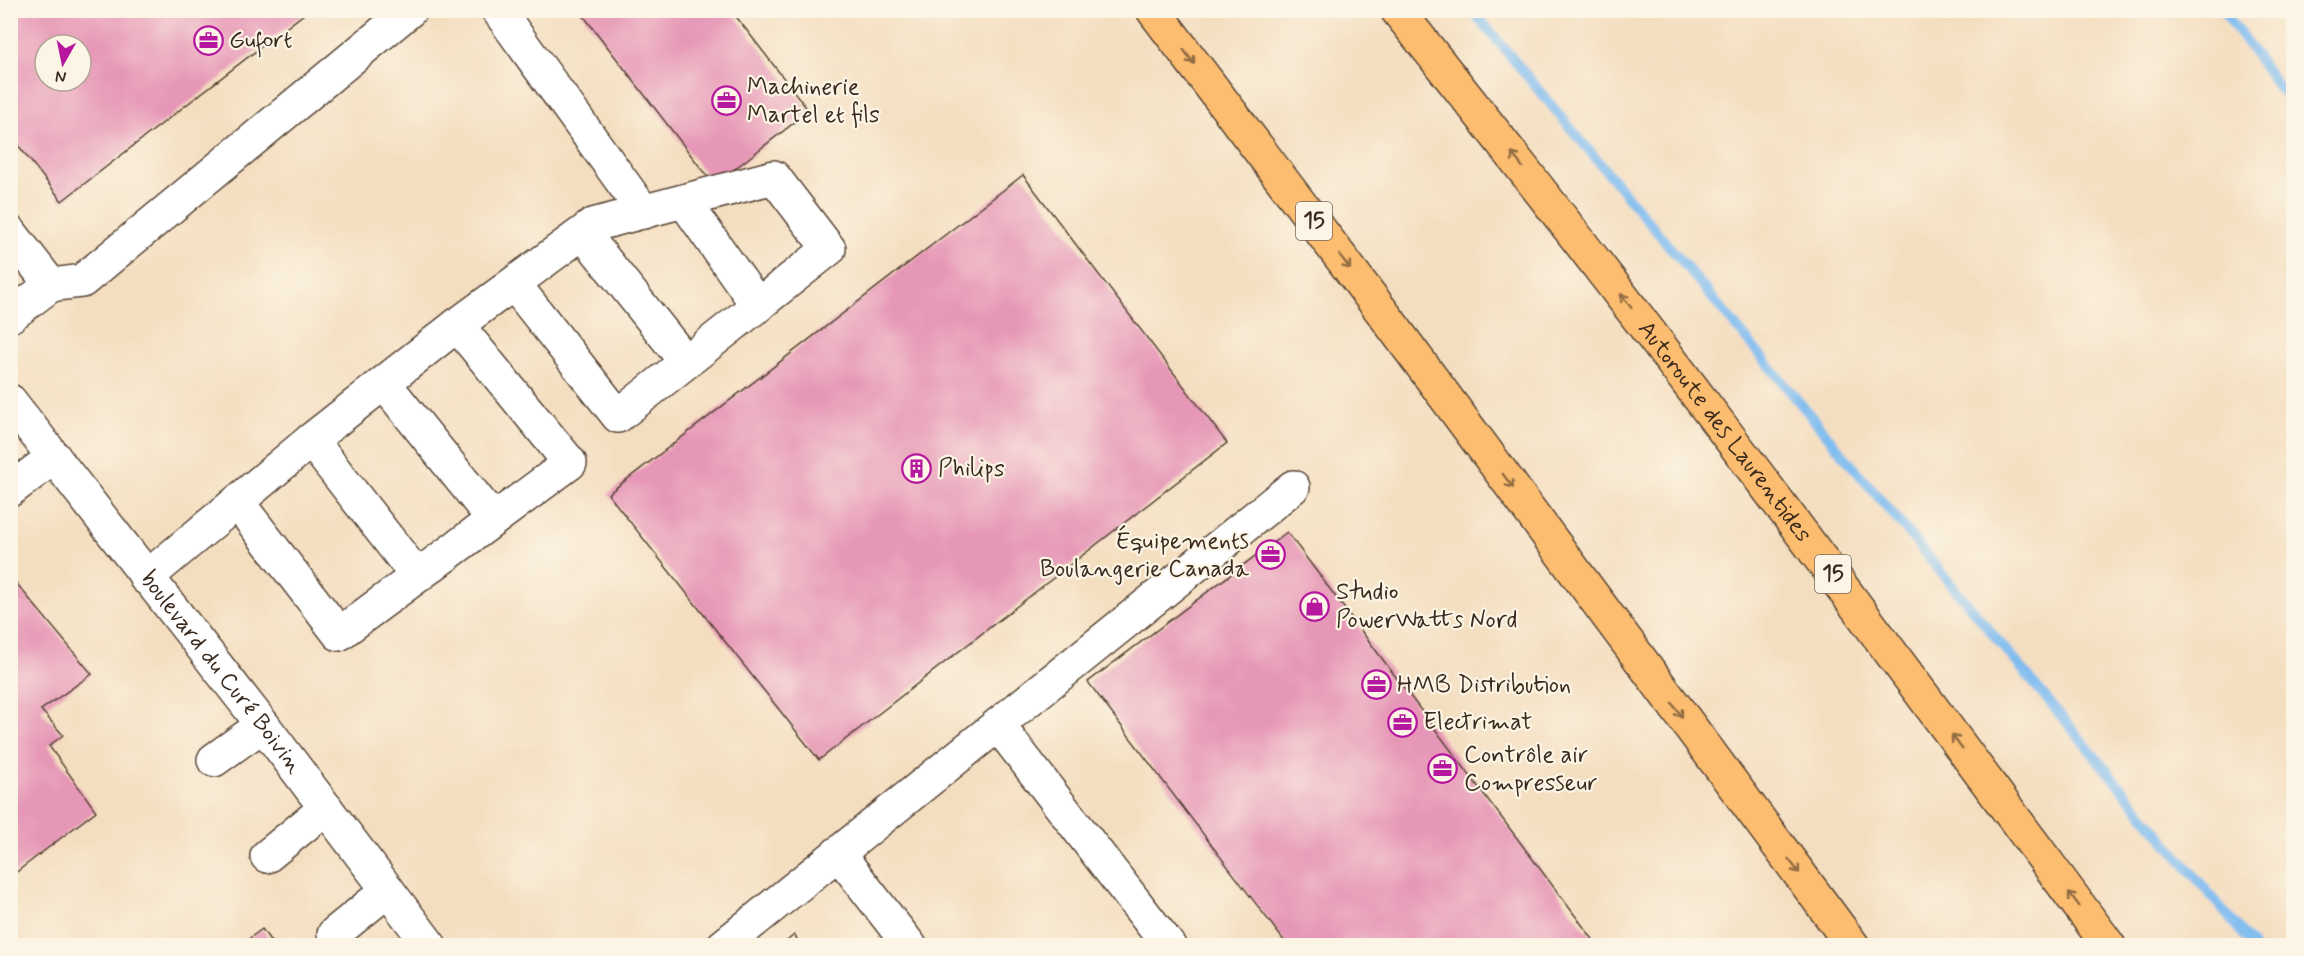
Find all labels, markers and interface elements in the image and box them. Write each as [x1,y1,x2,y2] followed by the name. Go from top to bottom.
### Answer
[192,24,224,56] office icon: Gufort
[229,25,293,58] place label: Gufort
[33,33,93,93] north arrow
[1182,49,1195,65] one-way arrow
[54,65,68,88] text: N
[747,72,880,131] place label: Machinerie Martel et fils
[710,85,742,117] office icon: Machinerie Martel et fils
[1510,153,1523,169] one-way arrow
[1296,202,1332,240] road number: 15
[1339,254,1352,270] one-way arrow
[1620,293,1633,309] one-way arrow
[1631,314,1819,549] street label: Autoroute des Laurentides
[901,453,933,485] building icon: Philips
[938,454,1005,485] place label: Philips
[1501,472,1514,488] one-way arrow
[1040,524,1250,585] place label: Équipements Boulangerie Canada
[1254,539,1286,571] office icon: Équipements Boulangerie Canada
[1815,555,1851,593] road number: 15
[133,565,310,780] street label: boulevard du Curé Boivin
[1336,577,1518,636] place label: Studio PowerWatts Nord
[1299,590,1331,622] shop icon: Studio PowerWatts Nord
[1360,669,1392,701] office icon: HMB Distribution
[1397,670,1571,701] place label: HMB Distribution
[1671,701,1683,717] one-way arrow
[1386,706,1418,738] office icon: Electrimat
[1423,707,1532,738] place label: Electrimat
[1951,735,1964,751] one-way arrow
[1464,740,1598,799] place label: Contrôle air Compresseur
[1427,753,1459,785] office icon: Contrôle air Compresseur
[1787,858,1800,874] one-way arrow
[2068,891,2080,907] one-way arrow

